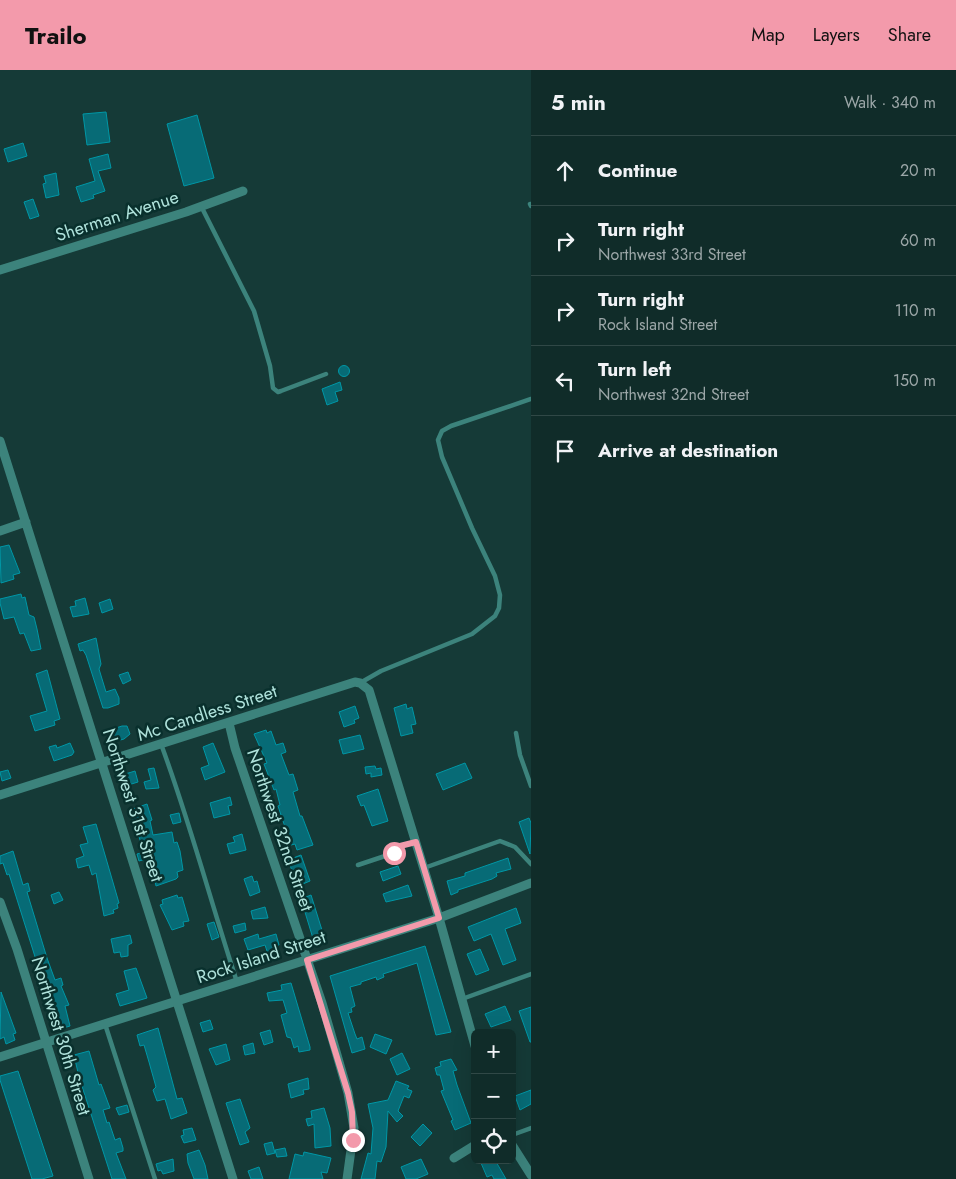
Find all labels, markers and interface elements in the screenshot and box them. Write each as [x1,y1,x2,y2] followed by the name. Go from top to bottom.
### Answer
[25,18,87,53] text: Trailo
[751,22,785,48] text: Map
[813,22,860,48] text: Layers
[888,22,931,48] text: Share
[551,88,606,118] text: 5 min
[844,91,936,114] text: Walk · 340 m
[551,157,579,185] icon: ahead
[598,157,677,184] text: Continue
[900,159,936,182] text: 20 m
[52,184,182,248] street label: Sherman Avenue
[598,216,684,243] text: Turn right
[551,227,579,255] icon: right
[900,229,936,252] text: 60 m
[598,243,746,266] text: Northwest 33rd Street
[598,286,684,313] text: Turn right
[551,297,579,325] icon: right
[895,299,936,322] text: 110 m
[598,313,717,336] text: Rock Island Street
[598,356,671,383] text: Turn left
[551,367,579,395] icon: left
[893,369,936,392] text: 150 m
[598,383,749,406] text: Northwest 32nd Street
[551,437,579,465] icon: arrive
[598,437,778,464] text: Arrive at destination
[134,678,281,748] street label: Mc Candless Street
[96,725,170,886] street label: Northwest 31st Street
[240,745,320,915] street label: Northwest 32nd Street
[383,842,406,865] route start
[193,924,330,990] street label: Rock Island Street
[25,953,98,1119] street label: Northwest 30th Street
[471,1029,516,1164] map controls
[471,1029,516,1074] button: +
[471,1074,516,1119] button: −
[471,1119,516,1164] button: locate
[342,1129,365,1152] route end

